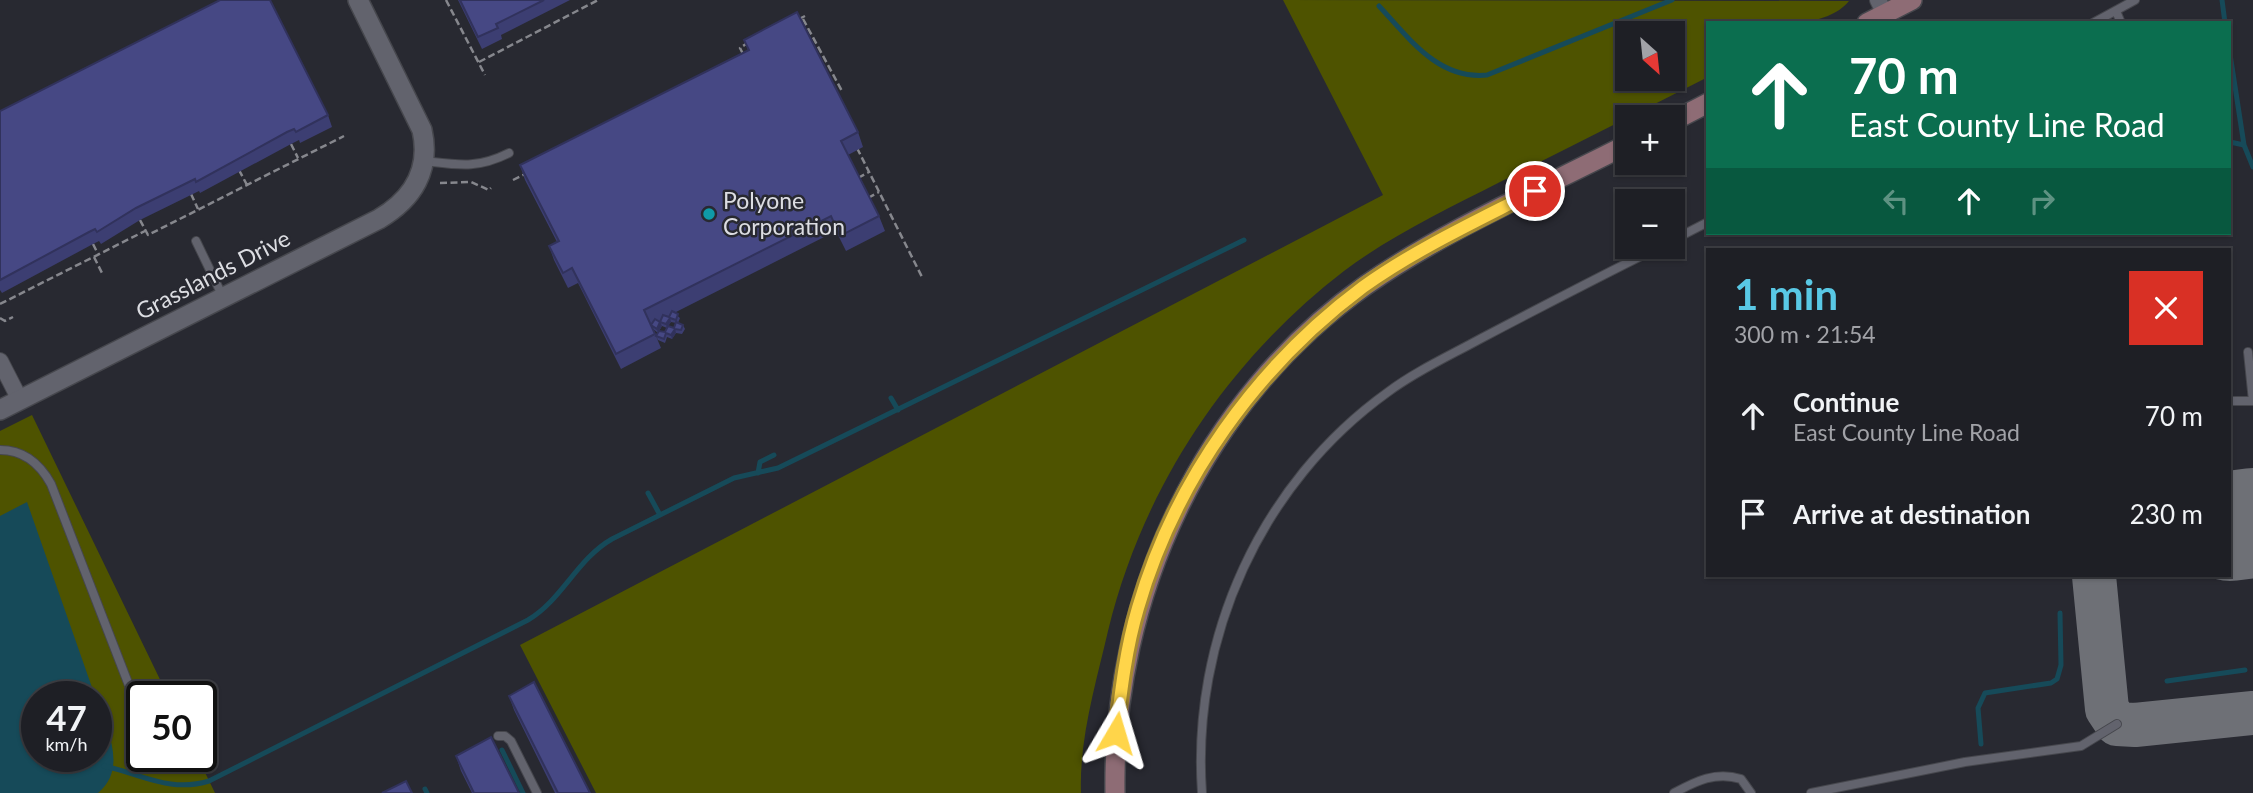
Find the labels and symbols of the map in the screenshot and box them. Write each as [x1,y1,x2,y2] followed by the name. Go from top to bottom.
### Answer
[1615,21,1685,91] north arrow
[1505,161,1565,221] pin
[723,186,845,240] place label: Polyone Corporation
[701,206,717,222] marker: Polyone Corporation
[131,223,294,325] street label: Grasslands Drive
[126,681,217,772] speed limit sign: 50
[1079,696,1153,770] position arrow

